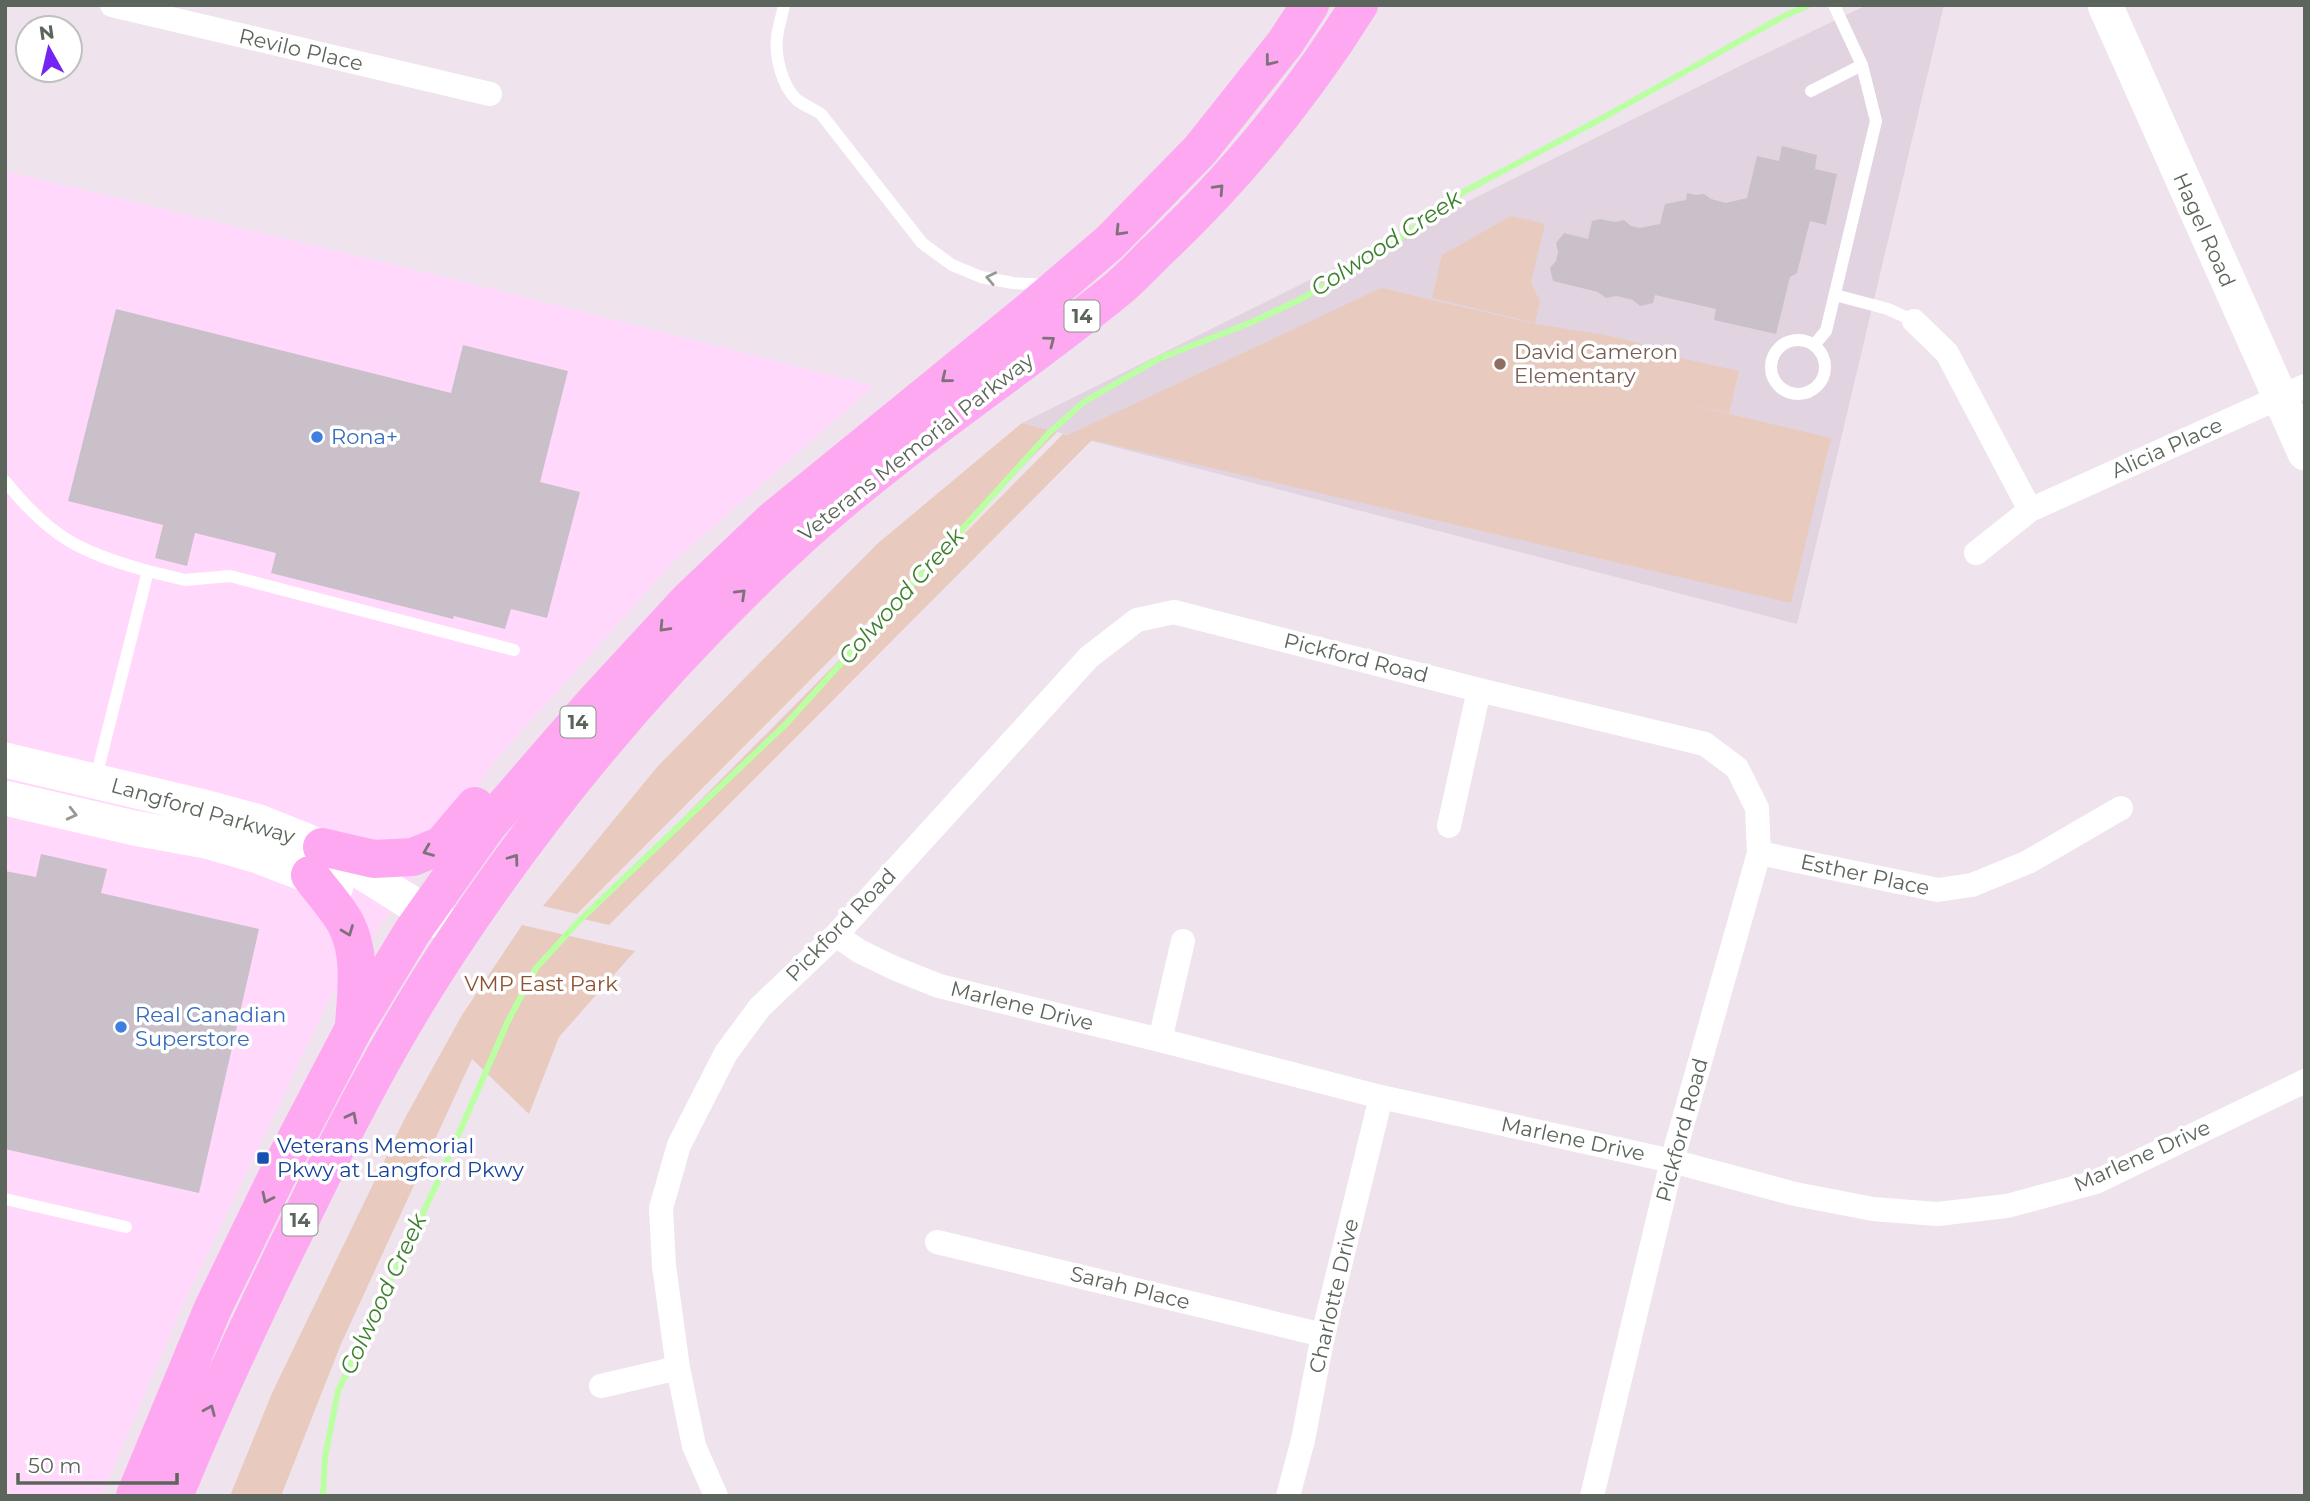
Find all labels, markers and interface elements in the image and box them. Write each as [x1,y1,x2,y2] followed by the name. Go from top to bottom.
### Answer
[14,14,84,84] north arrow
[37,20,56,45] text: N
[237,23,366,76] street label: Revilo Place
[1266,54,1279,66] one-way arrow
[2168,169,2241,291] street label: Hagel Road
[1305,183,1468,302] water label: Colwood Creek
[1210,184,1223,197] one-way arrow
[1115,223,1128,236] one-way arrow
[985,272,997,287] one-way arrow
[1064,300,1100,332] road number: 14
[1042,336,1055,349] one-way arrow
[1514,339,1678,388] place label: David Cameron Elementary
[793,347,1039,546] street label: Veterans Memorial Parkway
[1492,356,1508,372] marker: David Cameron Elementary
[942,370,955,382] one-way arrow
[2107,412,2226,483] street label: Alicia Place
[331,424,398,449] place label: Rona+
[309,429,325,445] marker: Rona+
[832,521,970,670] water label: Colwood Creek
[733,589,746,602] one-way arrow
[659,619,672,632] one-way arrow
[1281,628,1431,688] street label: Pickford Road
[560,706,596,737] road number: 14
[108,772,299,849] street label: Langford Parkway
[65,806,77,820] one-way arrow
[422,843,435,857] one-way arrow
[1798,849,1932,900] street label: Esther Place
[506,854,518,867] one-way arrow
[780,863,901,987] street label: Pickford Road
[339,925,353,937] one-way arrow
[464,971,618,996] park label: VMP East Park
[948,976,1096,1035] street label: Marlene Drive
[135,1002,286,1051] place label: Real Canadian Superstore
[113,1019,129,1035] marker: Real Canadian Superstore
[1650,1055,1713,1205] street label: Pickford Road
[1499,1111,1647,1166] street label: Marlene Drive
[343,1112,357,1124] one-way arrow
[2070,1114,2214,1197] street label: Marlene Drive
[277,1133,524,1182] place label: Veterans Memorial Pkwy at Langford Pkwy
[255,1150,271,1166] marker: Veterans Memorial Pkwy at Langford Pkwy
[261,1191,275,1203] one-way arrow
[282,1204,318,1236] road number: 14
[334,1208,433,1379] water label: Colwood Creek
[1304,1216,1363,1376] street label: Charlotte Drive
[1068,1261,1193,1314] street label: Sarah Place
[202,1405,216,1417] one-way arrow
[18,1442,177,1486] scale bar
[28,1453,82,1478] text: 50 m

